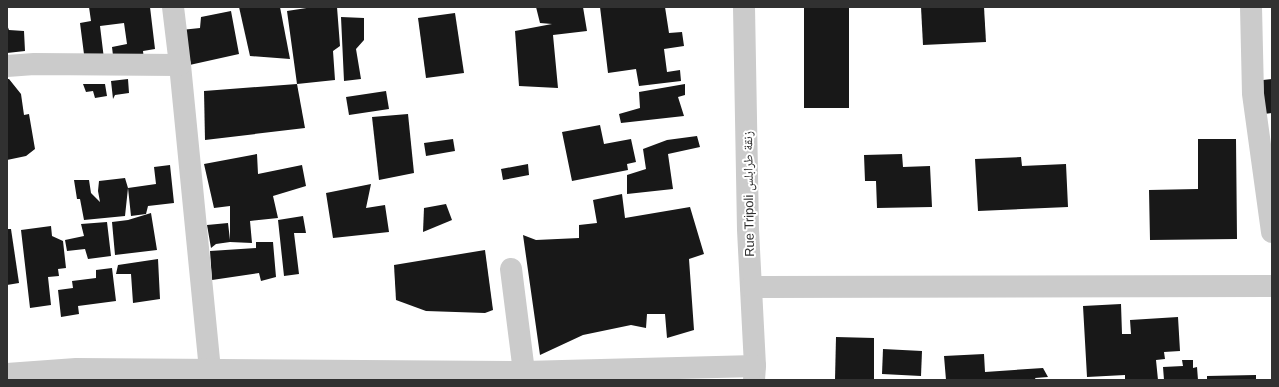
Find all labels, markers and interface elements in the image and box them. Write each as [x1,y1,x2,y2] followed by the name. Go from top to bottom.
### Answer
[740,131,758,257] street label: Rue Tripoli زنقة طرابلس

